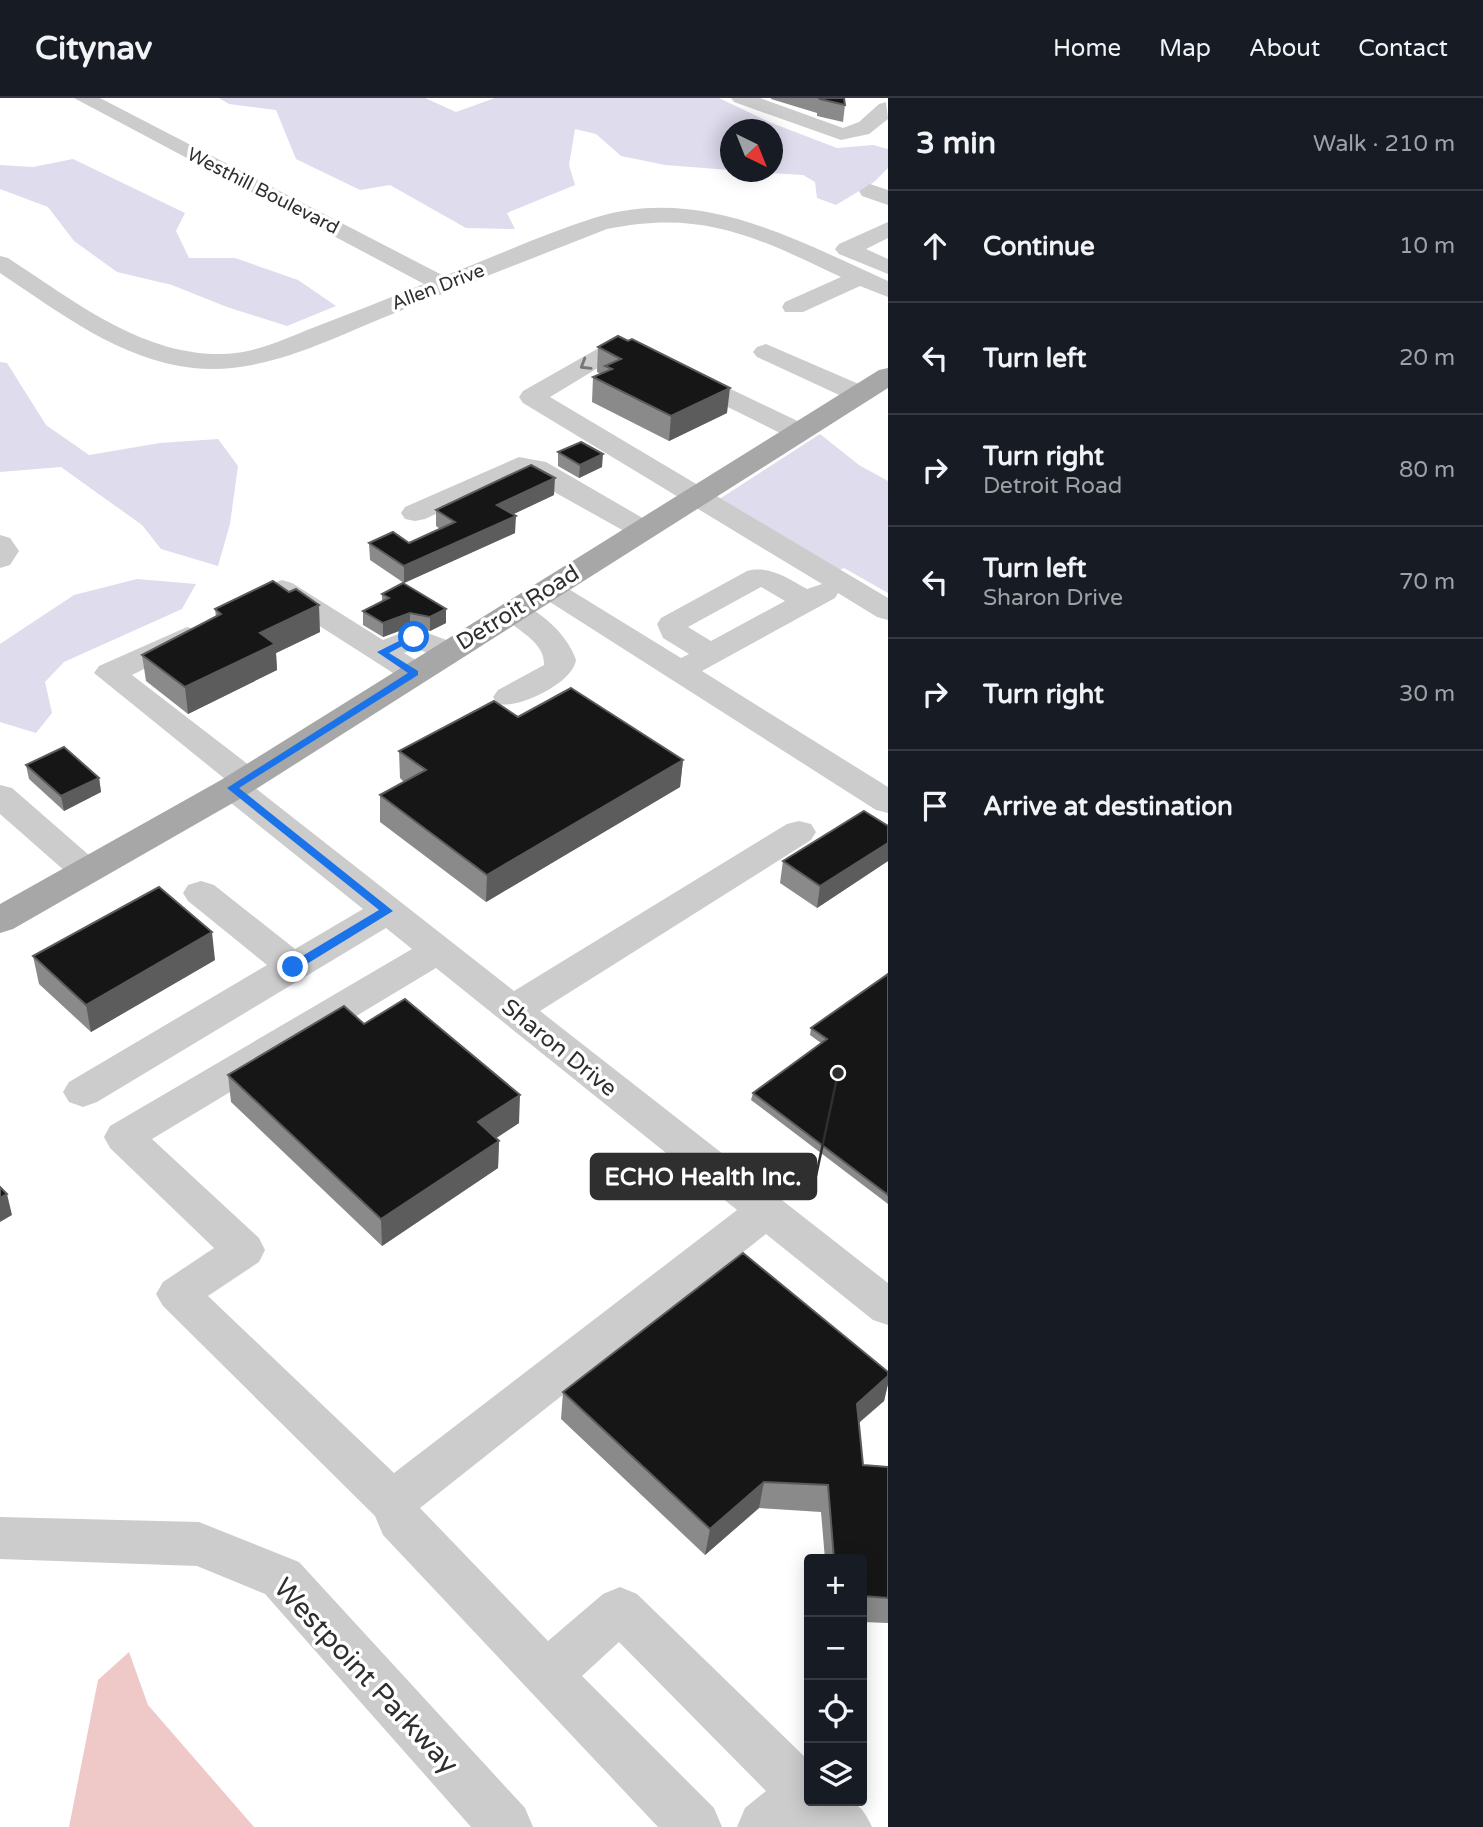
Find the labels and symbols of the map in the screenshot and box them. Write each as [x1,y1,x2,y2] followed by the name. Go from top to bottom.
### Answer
[720,119,783,182] north arrow
[183,143,343,239] street label: Westhill Boulevard
[389,259,487,315] street label: Allen Drive
[580,357,593,370] one-way arrow
[451,559,585,657] street label: Detroit Road
[398,621,429,652] route start
[277,951,308,982] route end
[496,993,622,1103] street label: Sharon Drive
[591,1154,816,1199] callout: ECHO Health Inc.
[605,1163,801,1192] text: ECHO Health Inc.
[266,1571,466,1781] street label: Westpoint Parkway

